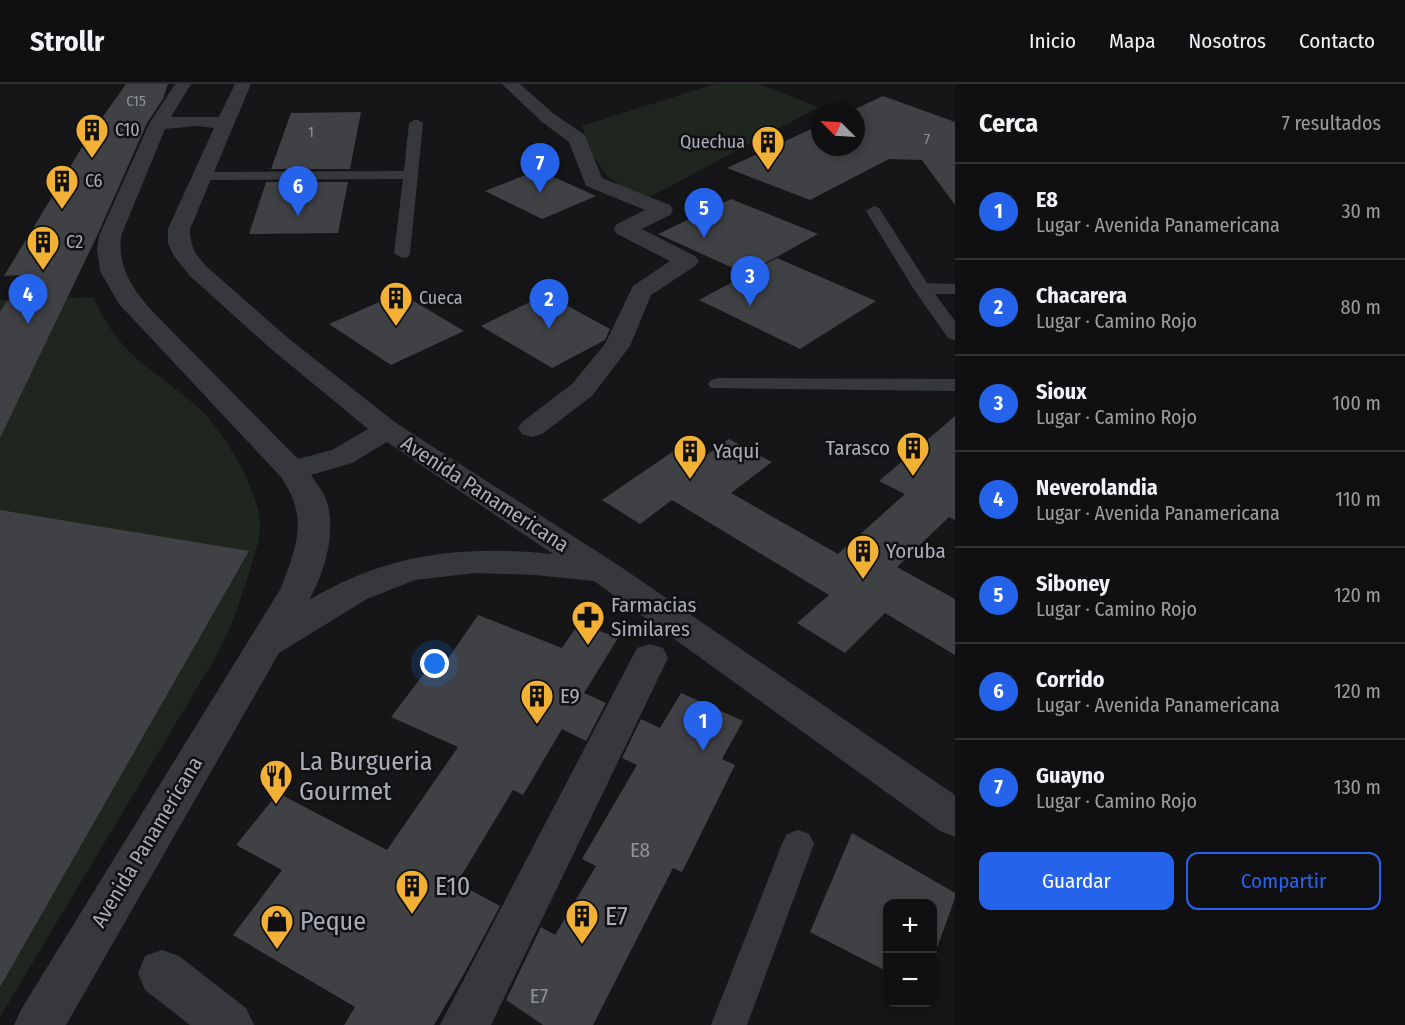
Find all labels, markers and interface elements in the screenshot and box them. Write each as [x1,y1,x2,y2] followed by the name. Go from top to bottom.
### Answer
[30,25,104,58] text: Strollr
[1029,28,1076,54] text: Inicio
[1109,28,1156,54] text: Mapa
[1189,28,1266,54] text: Nosotros
[1299,28,1375,54] text: Contacto
[126,92,146,110] house number: C15
[811,102,865,156] north arrow
[979,108,1038,139] text: Cerca
[1282,111,1381,135] text: 7 resultados
[74,112,110,159] building icon: C10
[115,119,140,141] place label: C10
[308,123,314,141] house number: 1
[750,124,786,171] building icon: Quechua
[924,130,930,148] house number: 7
[680,131,745,153] place label: Quechua
[520,144,560,193] pin: 7
[44,163,80,210] building icon: C6
[278,166,318,216] pin: 6
[85,170,103,192] place label: C6
[1036,186,1058,213] text: E8
[684,188,724,238] pin: 5
[994,199,1003,223] text: 1
[1341,199,1381,223] text: 30 m
[1036,213,1280,237] text: Lugar · Avenida Panamericana
[25,224,61,271] building icon: C2
[66,231,83,253] place label: C2
[730,256,770,306] pin: 3
[9,274,48,324] pin: 4
[378,280,414,327] building icon: Cueca
[530,280,568,329] pin: 2
[1036,282,1127,309] text: Chacarera
[419,287,463,309] place label: Cueca
[994,295,1003,319] text: 2
[1341,295,1381,319] text: 80 m
[1036,309,1197,333] text: Lugar · Camino Rojo
[1036,378,1087,405] text: Sioux
[994,391,1003,415] text: 3
[1332,391,1381,415] text: 100 m
[1036,405,1197,429] text: Lugar · Camino Rojo
[396,430,574,558] street label: Avenida Panamericana
[895,430,931,477] building icon: Tarasco
[672,433,708,480] building icon: Yaqui
[826,435,890,461] place label: Tarasco
[713,438,760,464] place label: Yaqui
[1036,474,1158,501] text: Neverolandia
[993,487,1004,511] text: 4
[1335,487,1381,511] text: 110 m
[1036,501,1280,525] text: Lugar · Avenida Panamericana
[845,533,881,580] building icon: Yoruba
[886,538,946,564] place label: Yoruba
[1036,570,1110,597] text: Siboney
[994,583,1003,607] text: 5
[1334,583,1381,607] text: 120 m
[611,592,696,642] place label: Farmacias Similares
[1036,597,1197,621] text: Lugar · Camino Rojo
[570,599,606,646] pharmacy icon: Farmacias Similares
[420,649,449,678] your location
[1036,666,1104,693] text: Corrido
[519,678,555,725] building icon: E9
[993,679,1004,703] text: 6
[1334,679,1381,703] text: 120 m
[560,683,580,709] place label: E9
[1036,693,1280,717] text: Lugar · Avenida Panamericana
[684,702,722,751] pin: 1
[299,746,432,807] place label: La Burgueria Gourmet
[86,752,208,932] street label: Avenida Panamericana
[258,758,294,805] restaurant icon: La Burgueria Gourmet
[1036,762,1105,789] text: Guayno
[994,775,1003,799] text: 7
[1334,775,1381,799] text: 130 m
[1036,789,1197,813] text: Lugar · Camino Rojo
[630,837,650,863] house number: E8
[979,852,1174,910] button: Guardar
[1186,852,1381,910] button: Compartir
[394,868,430,915] building icon: E10
[435,871,470,902] place label: E10
[564,898,600,945] building icon: E7
[883,899,937,1007] map controls
[883,899,937,953] button: +
[605,901,628,932] place label: E7
[259,903,295,950] shop icon: Peque
[300,906,366,937] place label: Peque
[883,953,937,1007] button: −
[530,983,548,1009] house number: E7

